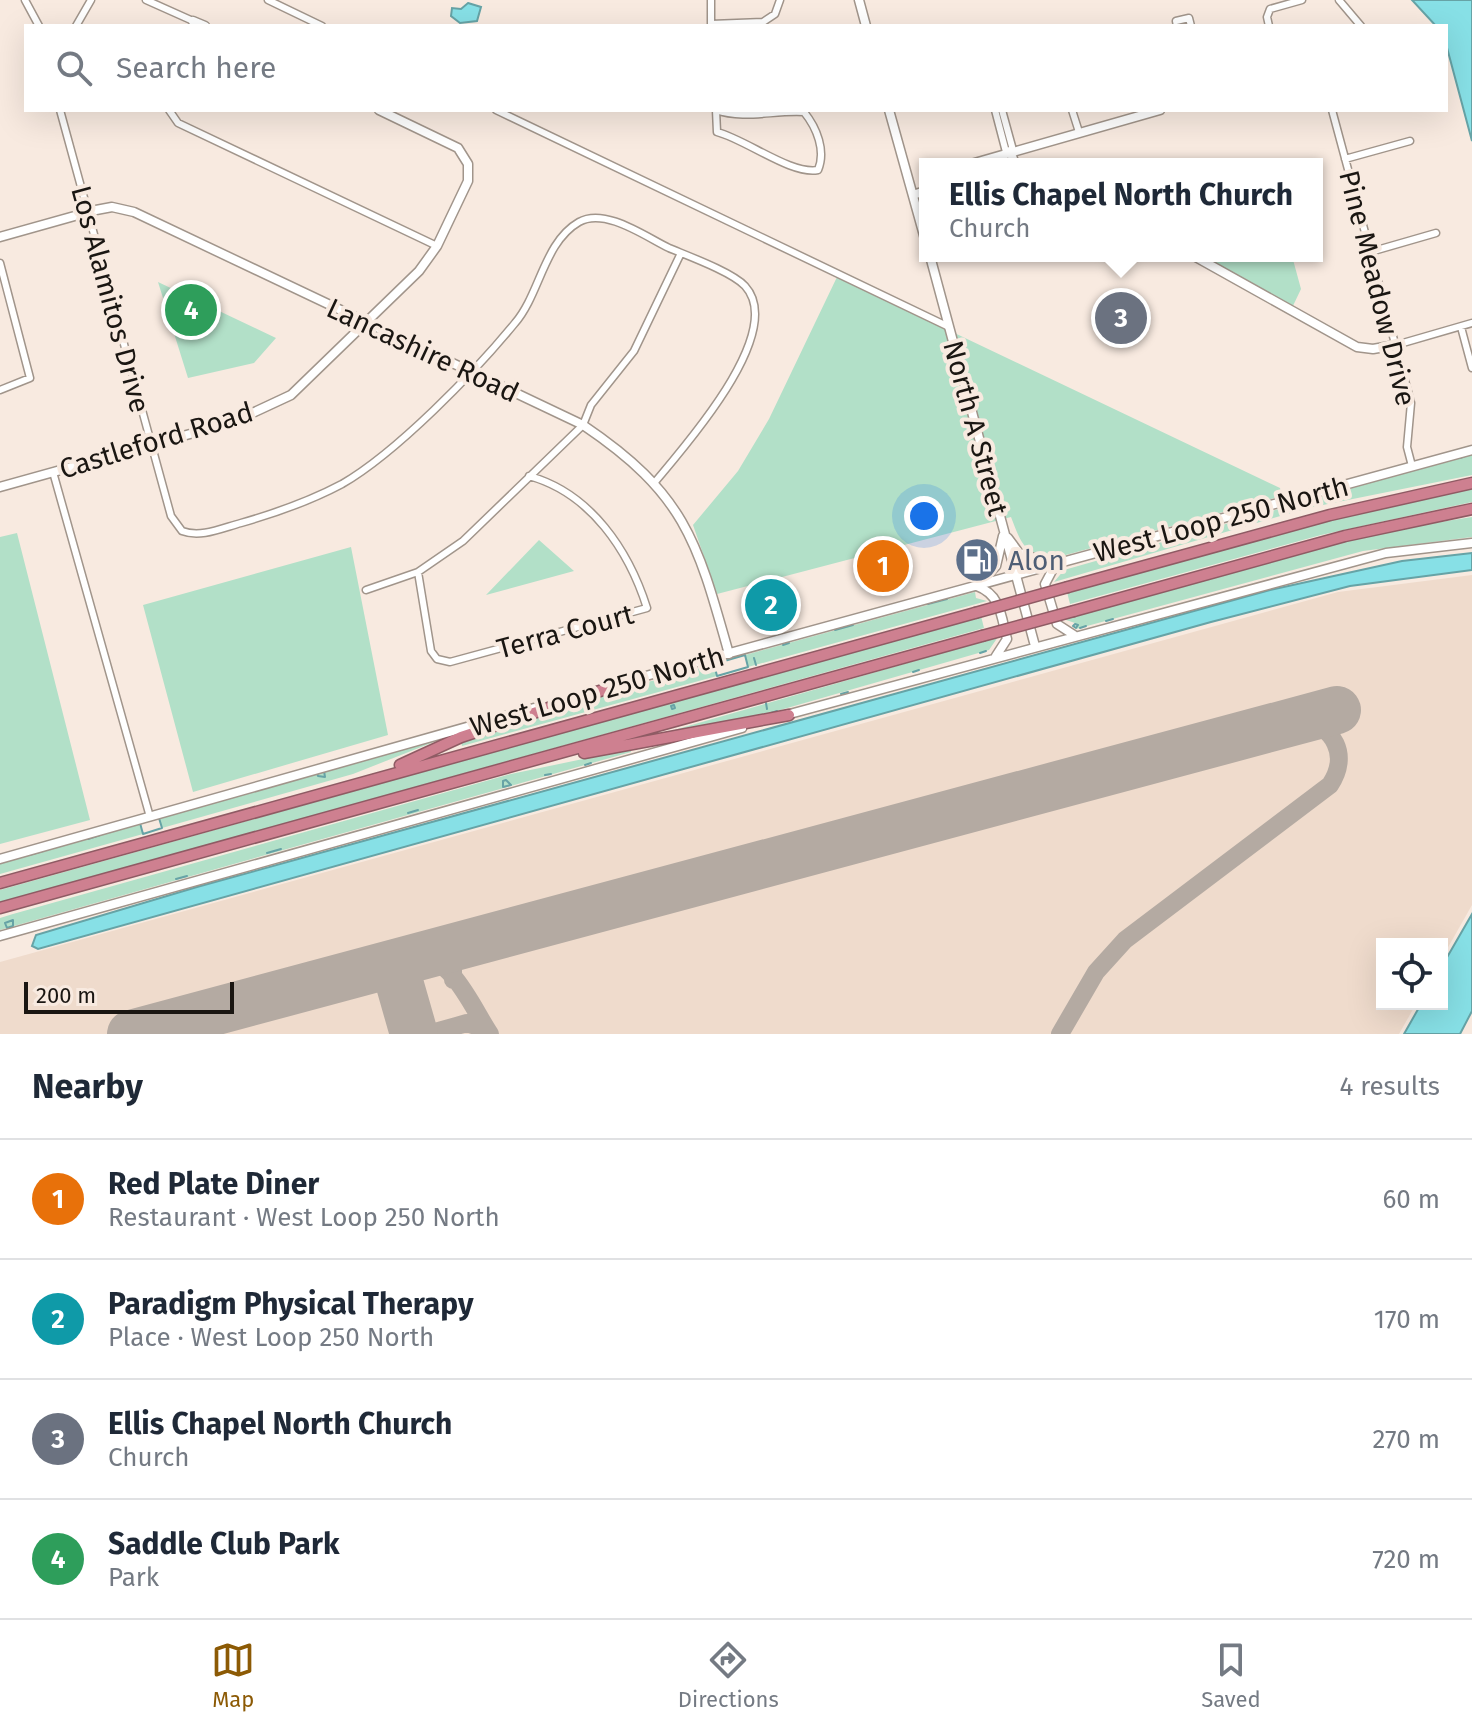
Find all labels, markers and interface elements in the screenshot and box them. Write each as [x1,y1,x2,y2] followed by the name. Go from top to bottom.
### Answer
[24,24,1448,112] search box
[52,46,96,90] icon: search
[116,50,276,86] text: Search here
[919,158,1323,262] popup
[1332,167,1423,409] street label: Pine Meadow Drive
[949,177,1293,213] text: Ellis Chapel North Church
[64,182,157,416] street label: Los Alamitos Drive
[949,213,1030,244] text: Church
[165,280,217,340] pin: 4
[1095,288,1147,348] pin: 3
[322,292,524,409] street label: Lancashire Road
[936,337,1015,520] street label: North A Street
[55,395,257,486] street label: Castleford Road
[1090,470,1352,569] street label: West Loop 250 North
[904,496,944,536] your location
[857,536,909,596] pin: 1
[953,536,1001,584] fuel station icon: Alon
[1008,544,1065,577] place label: Alon
[745,575,797,635] pin: 2
[493,597,638,666] street label: Terra Court
[466,639,728,744] street label: West Loop 250 North
[1376,938,1448,1010] map controls
[1376,938,1448,1010] button: locate
[24,978,234,1014] scale bar
[36,982,96,1009] text: 200 m
[32,1066,143,1107] text: Nearby
[1339,1071,1440,1102] text: 4 results
[108,1166,319,1202] text: Red Plate Diner
[52,1184,64,1215] text: 1
[1382,1184,1440,1215] text: 60 m
[108,1202,500,1233] text: Restaurant · West Loop 250 North
[108,1286,473,1322] text: Paradigm Physical Therapy
[51,1304,65,1335] text: 2
[1374,1304,1440,1335] text: 170 m
[108,1322,434,1353] text: Place · West Loop 250 North
[108,1406,452,1442] text: Ellis Chapel North Church
[51,1424,65,1455] text: 3
[1372,1424,1440,1455] text: 270 m
[108,1442,190,1473] text: Church
[108,1526,340,1562] text: Saddle Club Park
[51,1544,65,1575] text: 4
[1372,1544,1440,1575] text: 720 m
[108,1562,159,1593] text: Park
[211,1638,255,1713] tab: Map
[678,1638,779,1713] tab: Directions
[1201,1638,1261,1713] tab: Saved

